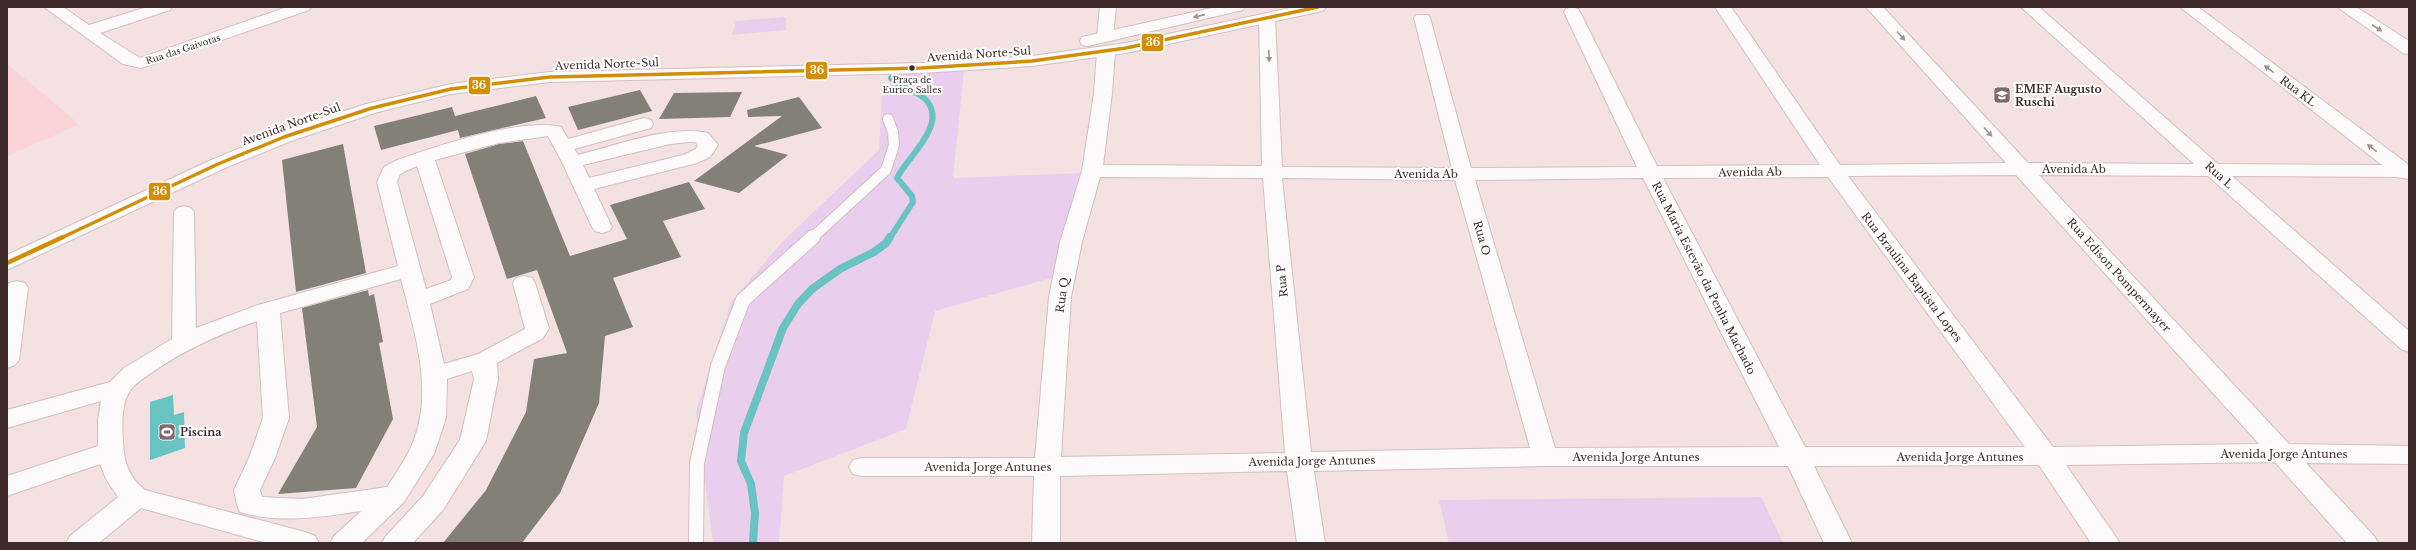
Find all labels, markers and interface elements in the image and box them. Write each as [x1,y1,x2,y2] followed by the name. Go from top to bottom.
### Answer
[1192,13,1205,19] one-way arrow
[2372,24,2382,32] one-way arrow
[1896,31,1905,41] one-way arrow
[144,32,222,66] street label: Rua das Gaivotas
[1141,33,1164,52] line badge: 36
[1146,35,1160,49] text: 36
[926,43,1032,65] street label: Avenida Norte-Sul
[1266,50,1272,63] one-way arrow
[554,55,660,73] street label: Avenida Norte-Sul
[805,61,828,80] line badge: 36
[810,63,824,77] text: 36
[907,63,917,73] marker: Praça de Eurico Salles
[2263,64,2274,73] one-way arrow
[2277,73,2319,109] street label: Rua KL
[882,74,942,95] place label: Praça de Eurico Salles
[468,76,491,95] line badge: 36
[472,78,486,92] text: 36
[2015,82,2102,109] place label: EMEF Augusto Ruschi
[1992,85,2012,105] school or university icon: EMEF Augusto Ruschi
[239,99,343,149] street label: Avenida Norte-Sul
[1984,126,1993,137] one-way arrow
[2367,144,2377,152] one-way arrow
[2202,159,2236,191] street label: Rua L
[2041,162,2106,176] street label: Avenida Ab
[1717,164,1782,180] street label: Avenida Ab
[1393,167,1458,181] street label: Avenida Ab
[1649,179,1759,377] street label: Rua Maria Estevão da Penha Machado
[148,182,171,201] line badge: 36
[153,184,167,198] text: 36
[1859,209,1965,345] street label: Rua Braulina Baptista Lopes
[2064,215,2174,335] street label: Rua Edison Pompermayer
[1470,219,1494,257] street label: Rua O
[1273,264,1291,298] street label: Rua P
[1053,276,1071,314] street label: Rua Q
[157,422,177,442] sports icon: Piscina
[180,425,222,439] place label: Piscina
[2219,447,2348,461] street label: Avenida Jorge Antunes
[1571,450,1700,464] street label: Avenida Jorge Antunes
[1895,450,2024,464] street label: Avenida Jorge Antunes
[1247,453,1376,469] street label: Avenida Jorge Antunes
[923,460,1052,474] street label: Avenida Jorge Antunes

